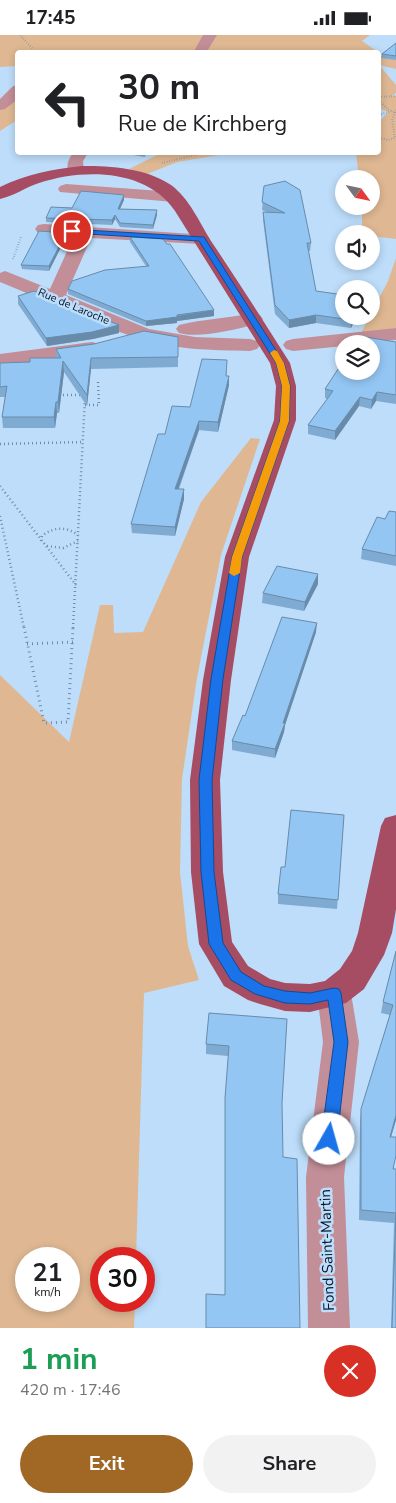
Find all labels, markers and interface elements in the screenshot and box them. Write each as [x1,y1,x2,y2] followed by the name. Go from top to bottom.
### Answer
[25,5,75,31] text: 17:45
[118,64,200,111] text: 30 m
[35,70,100,135] icon: left
[118,109,287,139] text: Rue de Kirchberg
[335,170,380,215] north arrow
[335,170,380,380] map controls
[51,210,93,252] pin
[58,217,86,245] icon: arrive
[335,225,380,270] button: sound
[335,280,380,325] button: search
[36,285,112,328] street label: Rue de Laroche
[335,335,380,380] button: layers
[302,1112,354,1164] position arrow
[315,1189,339,1311] street label: Fond Saint-Martin
[90,1247,155,1312] speed limit sign: 30
[32,1256,63,1290] text: 21
[34,1284,61,1300] text: km/h
[20,1339,98,1380] text: 1 min
[324,1345,376,1397] button: close
[20,1379,121,1401] text: 420 m · 17:46
[20,1435,193,1493] button: Exit
[203,1435,376,1493] button: Share

